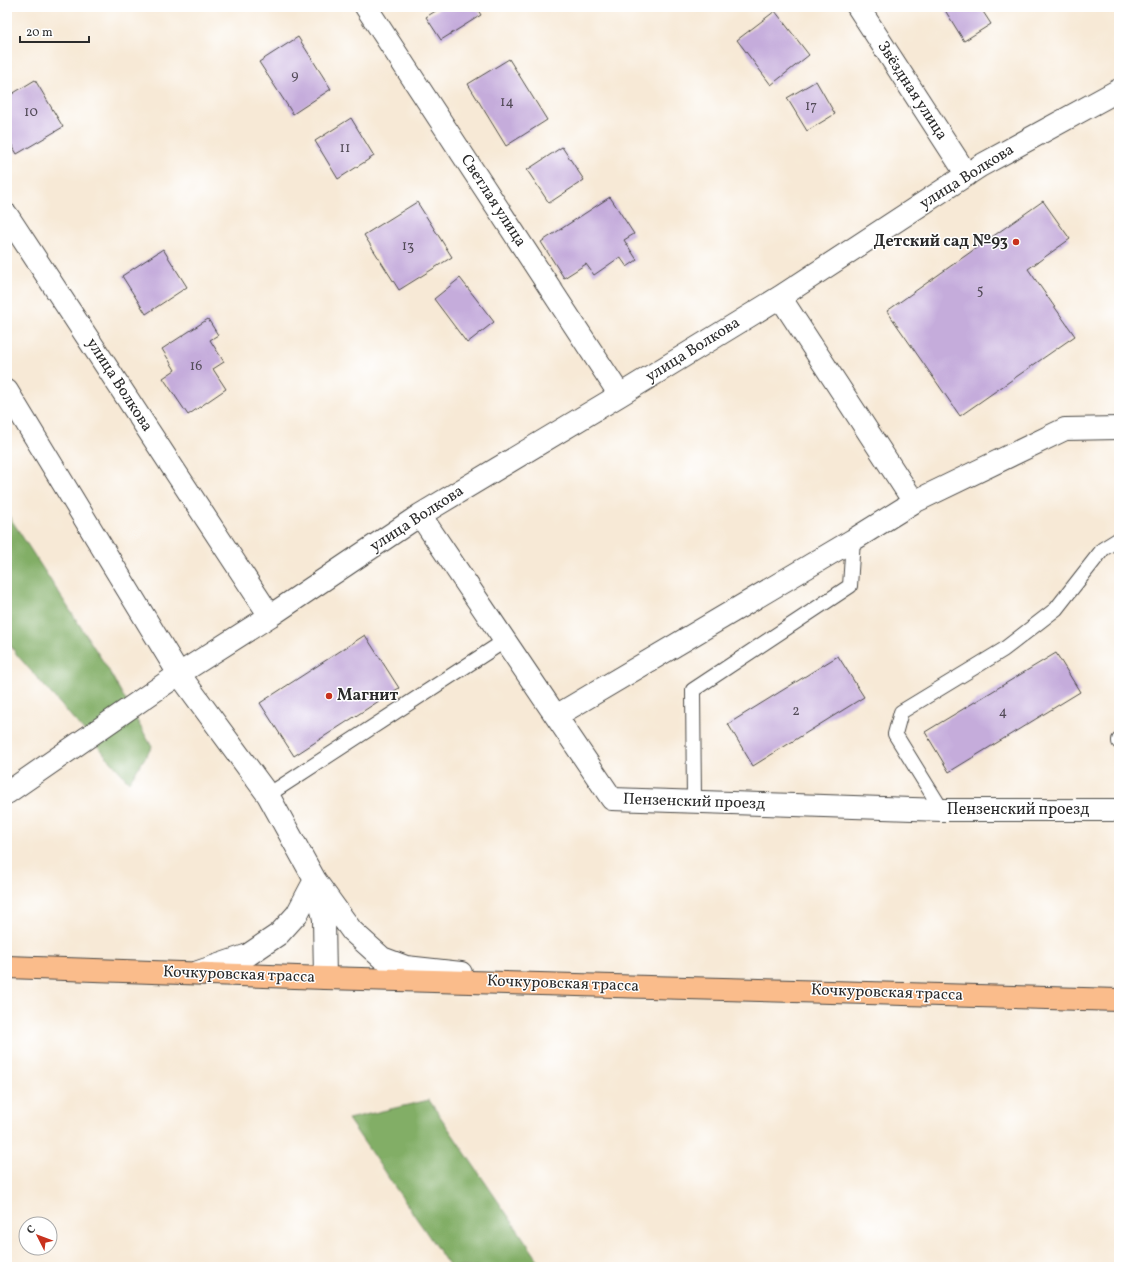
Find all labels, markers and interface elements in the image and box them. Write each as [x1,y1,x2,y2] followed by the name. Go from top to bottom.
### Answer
[20,18,89,44] scale bar
[26,25,53,41] text: 20 m
[872,37,952,145] street label: Звёздная улица
[291,66,299,85] house number: 9
[500,93,514,112] house number: 14
[805,97,817,116] house number: 17
[24,103,38,122] house number: 10
[340,139,350,158] house number: 11
[915,139,1019,215] street label: улица Волкова
[455,150,531,252] street label: Светлая улица
[873,231,1008,253] place label: Детский сад №93
[402,237,414,256] house number: 13
[1011,237,1021,247] marker: Детский сад №93
[977,281,983,300] house number: 5
[641,312,745,388] street label: улица Волкова
[80,334,158,436] street label: улица Волкова
[190,357,202,376] house number: 16
[366,480,468,558] street label: улица Волкова
[337,685,398,707] place label: Магнит
[324,691,334,701] marker: Магнит
[792,702,800,721] house number: 2
[999,703,1007,722] house number: 4
[622,789,766,815] street label: Пензенский проезд
[947,799,1089,821] street label: Пензенский проезд
[162,961,316,989] street label: Кочкуровская трасса
[486,970,640,998] street label: Кочкуровская трасса
[810,979,964,1007] street label: Кочкуровская трасса
[18,1216,58,1256] north arrow
[24,1223,40,1238] text: С

